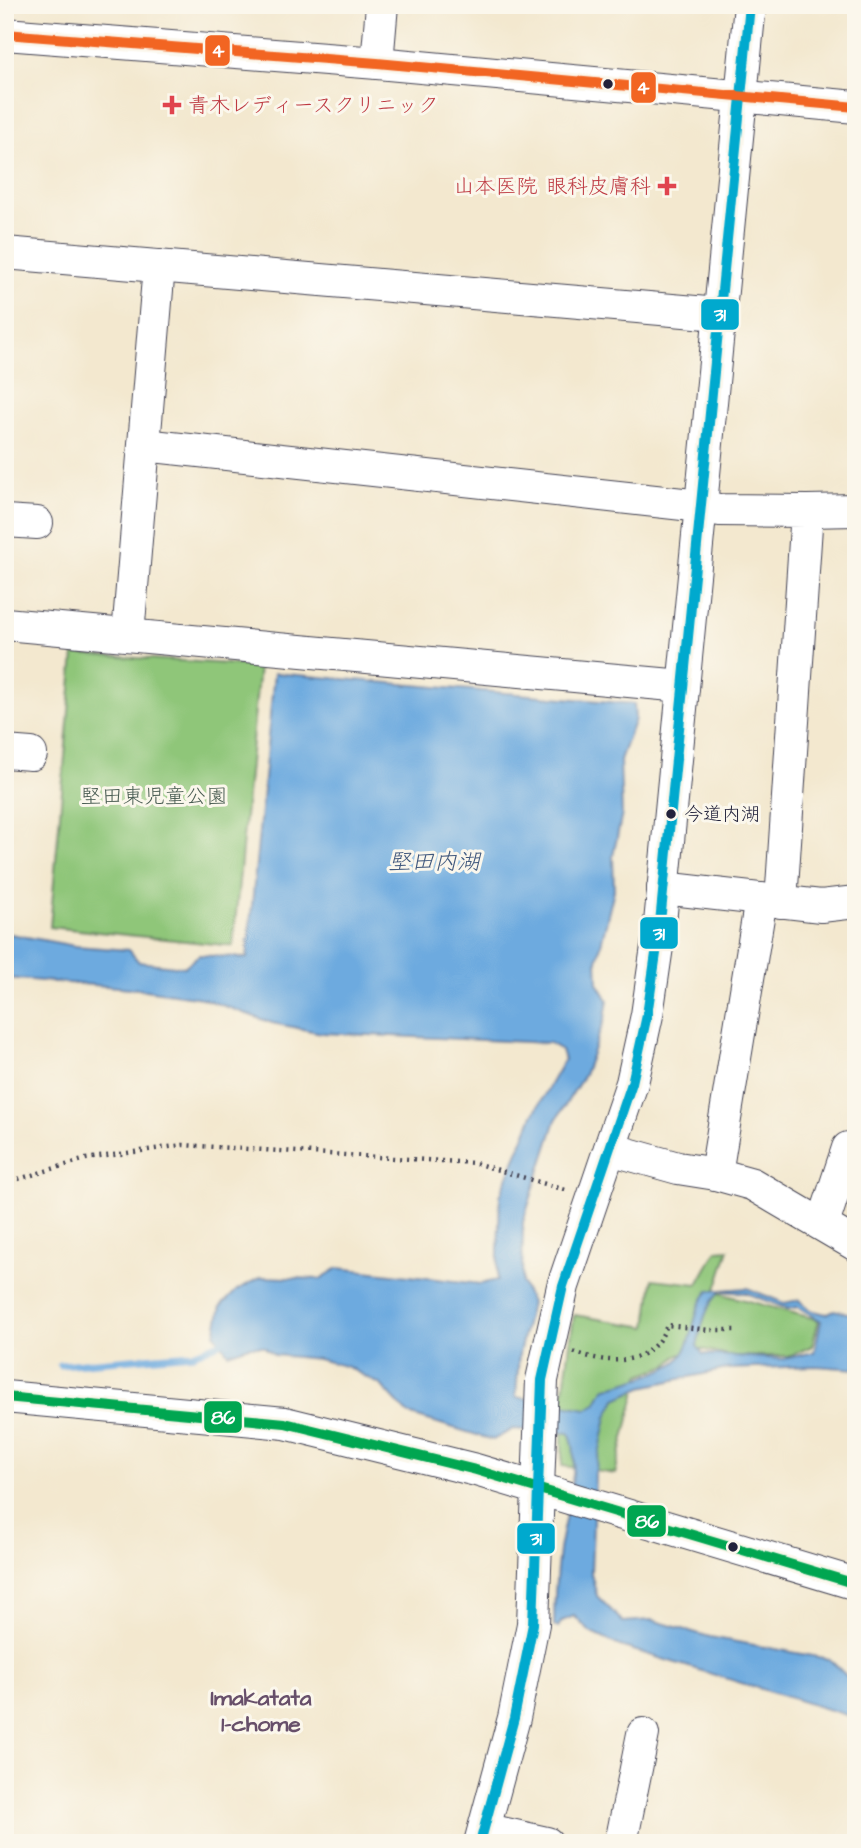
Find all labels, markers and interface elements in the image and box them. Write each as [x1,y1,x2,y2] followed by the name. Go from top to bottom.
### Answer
[204,34,231,67] line badge: 4
[212,38,225,65] text: 4
[630,71,657,104] line badge: 4
[637,75,650,102] text: 4
[601,77,615,91] unlabelled marker
[188,91,439,120] place label: 青木レディースクリニック
[162,95,182,115] marker: 青木レディースクリニック
[454,172,651,201] place label: 山本医院 眼科皮膚科
[657,176,677,196] marker: 山本医院 眼科皮膚科
[700,298,740,331] line badge: 31
[713,302,727,329] text: 31
[81,782,228,811] park label: 堅田東児童公園
[684,801,760,828] place label: 今道内湖
[664,807,678,821] marker: 今道内湖
[388,846,482,878] water label: 堅田内湖
[639,916,679,950] line badge: 31
[652,921,666,948] text: 31
[203,1400,243,1434] line badge: 86
[211,1405,235,1432] text: 86
[626,1504,667,1538] line badge: 86
[635,1509,659,1536] text: 86
[516,1522,556,1555] line badge: 31
[529,1526,543,1553] text: 31
[726,1540,740,1554] unlabelled marker
[211,1682,312,1740] district label: Imakatata 1-chome

